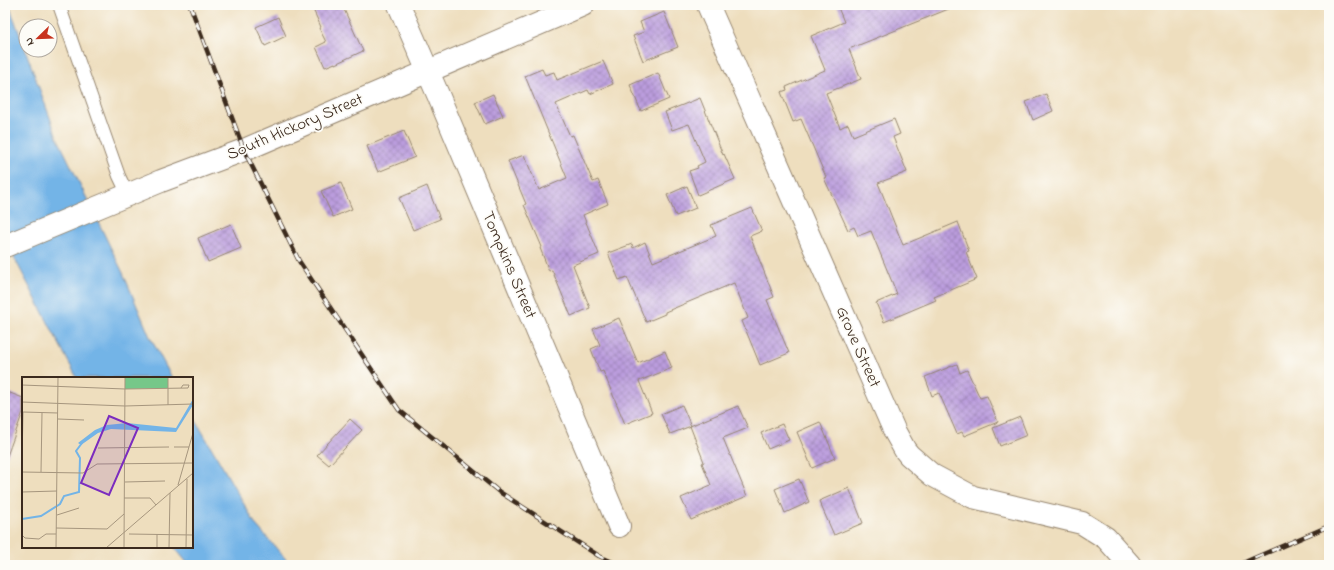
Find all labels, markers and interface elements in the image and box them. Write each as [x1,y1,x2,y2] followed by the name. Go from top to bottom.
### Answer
[18,18,58,58] north arrow
[21,35,39,48] text: N
[223,87,368,168] street label: South Hickory Street
[475,207,543,323] street label: Tompkins Street
[829,302,887,392] street label: Grove Street
[22,377,193,548] inset map

